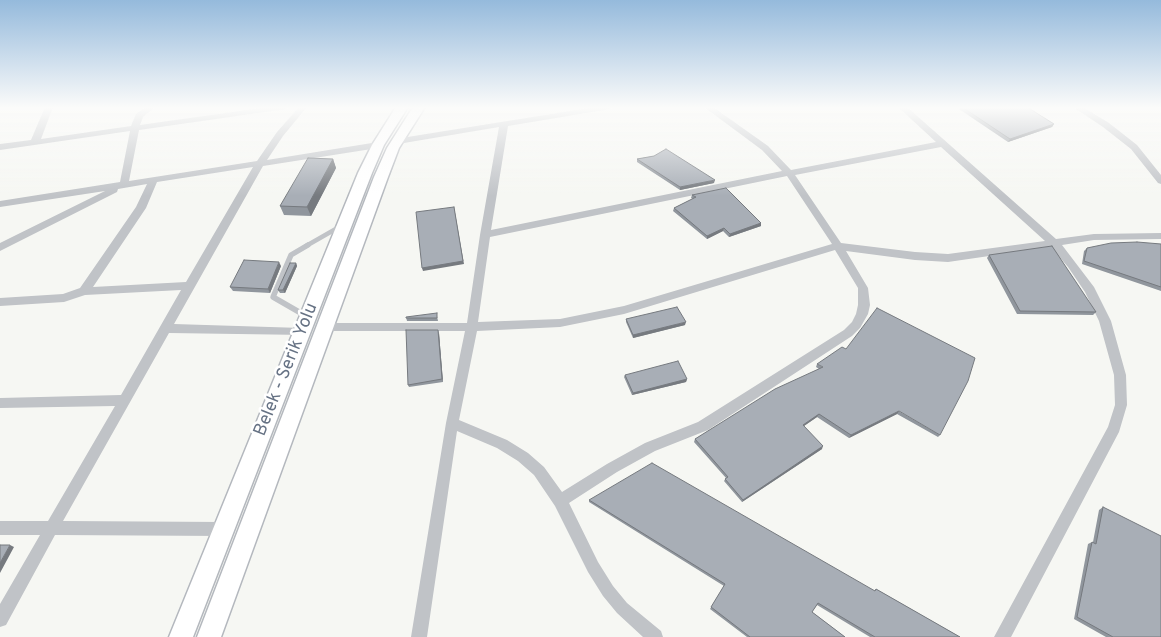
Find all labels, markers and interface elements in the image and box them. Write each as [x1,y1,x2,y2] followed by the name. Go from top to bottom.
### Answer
[250,300,324,440] street label: Belek - Serik Yolu

